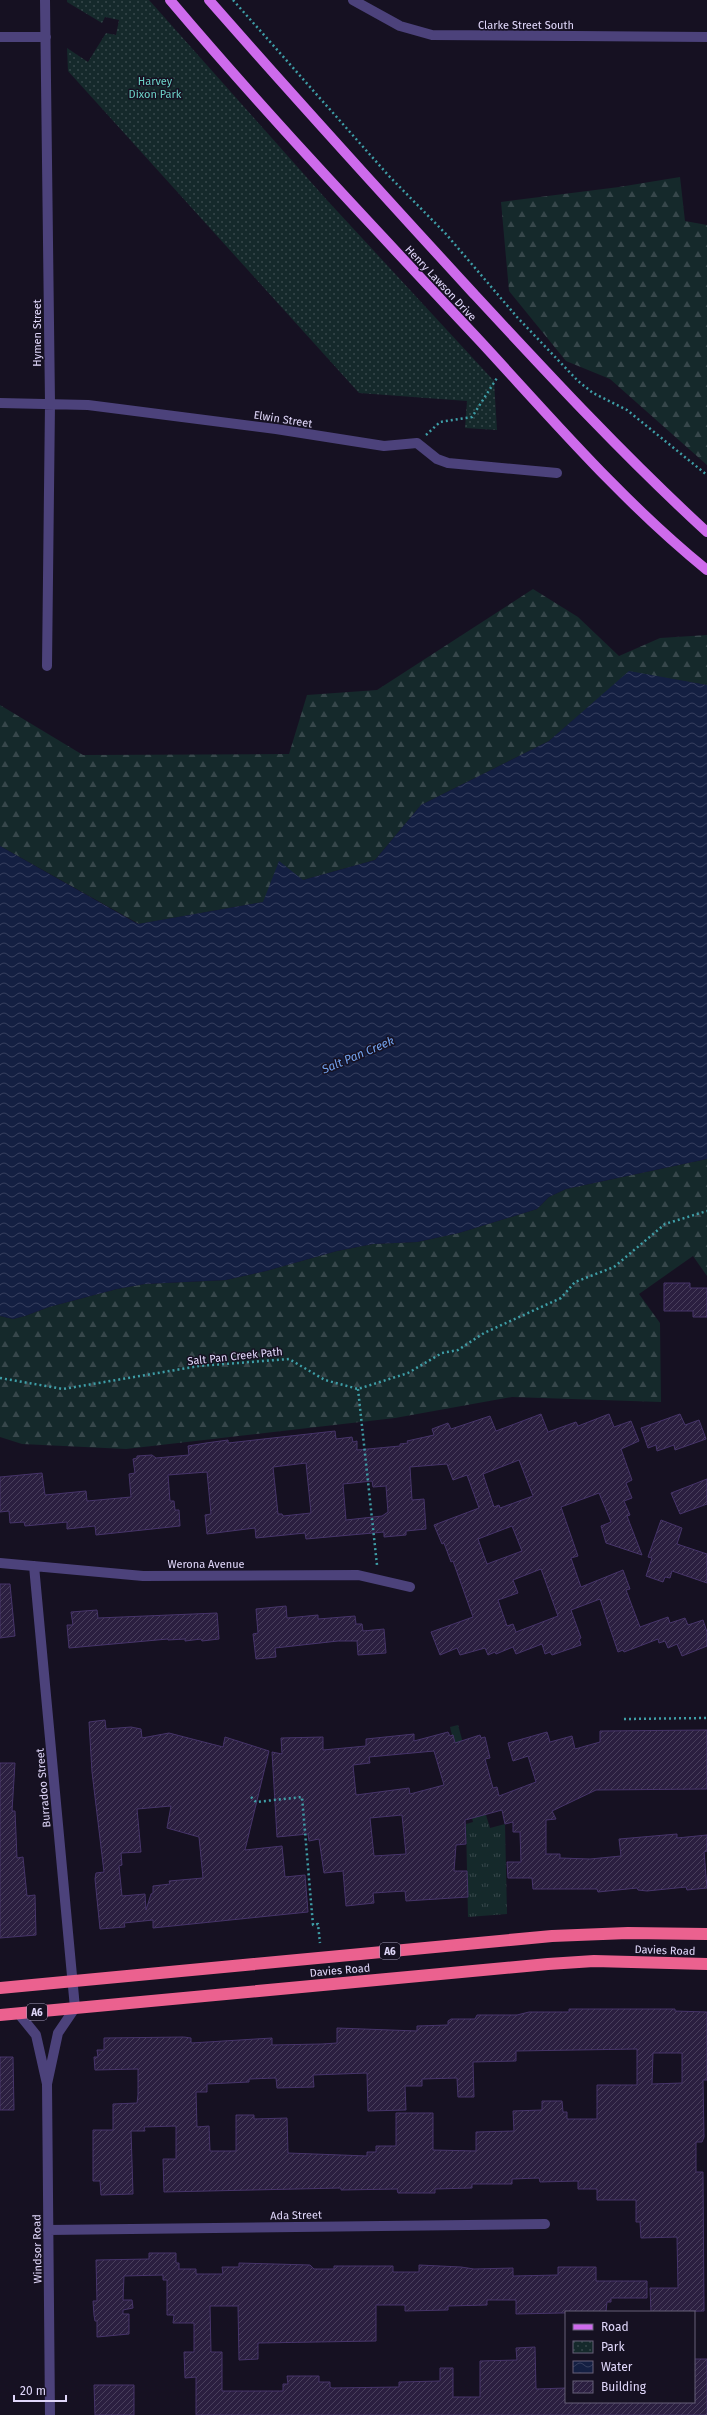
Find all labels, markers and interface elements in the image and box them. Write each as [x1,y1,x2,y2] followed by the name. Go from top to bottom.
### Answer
[478,19,574,32] street label: Clarke Street South
[129,75,182,101] park label: Harvey Dixon Park
[402,243,479,324] street label: Henry Lawson Drive
[31,299,44,367] street label: Hymen Street
[253,408,313,431] street label: Elwin Street
[319,1033,397,1077] water label: Salt Pan Creek
[187,1345,283,1368] street label: Salt Pan Creek Path
[167,1558,245,1571] street label: Werona Avenue
[34,1748,53,1828] street label: Burradoo Street
[380,1943,400,1959] road number: A6
[634,1943,696,1958] street label: Davies Road
[309,1961,371,1980] street label: Davies Road
[27,2004,47,2020] road number: A6
[270,2209,322,2222] street label: Ada Street
[30,2214,45,2284] street label: Windsor Road
[565,2311,695,2403] legend
[601,2320,629,2334] text: Road
[601,2340,625,2354] text: Park
[601,2360,633,2374] text: Water
[14,2377,66,2403] scale bar
[601,2380,647,2394] text: Building
[20,2384,46,2398] text: 20 m

